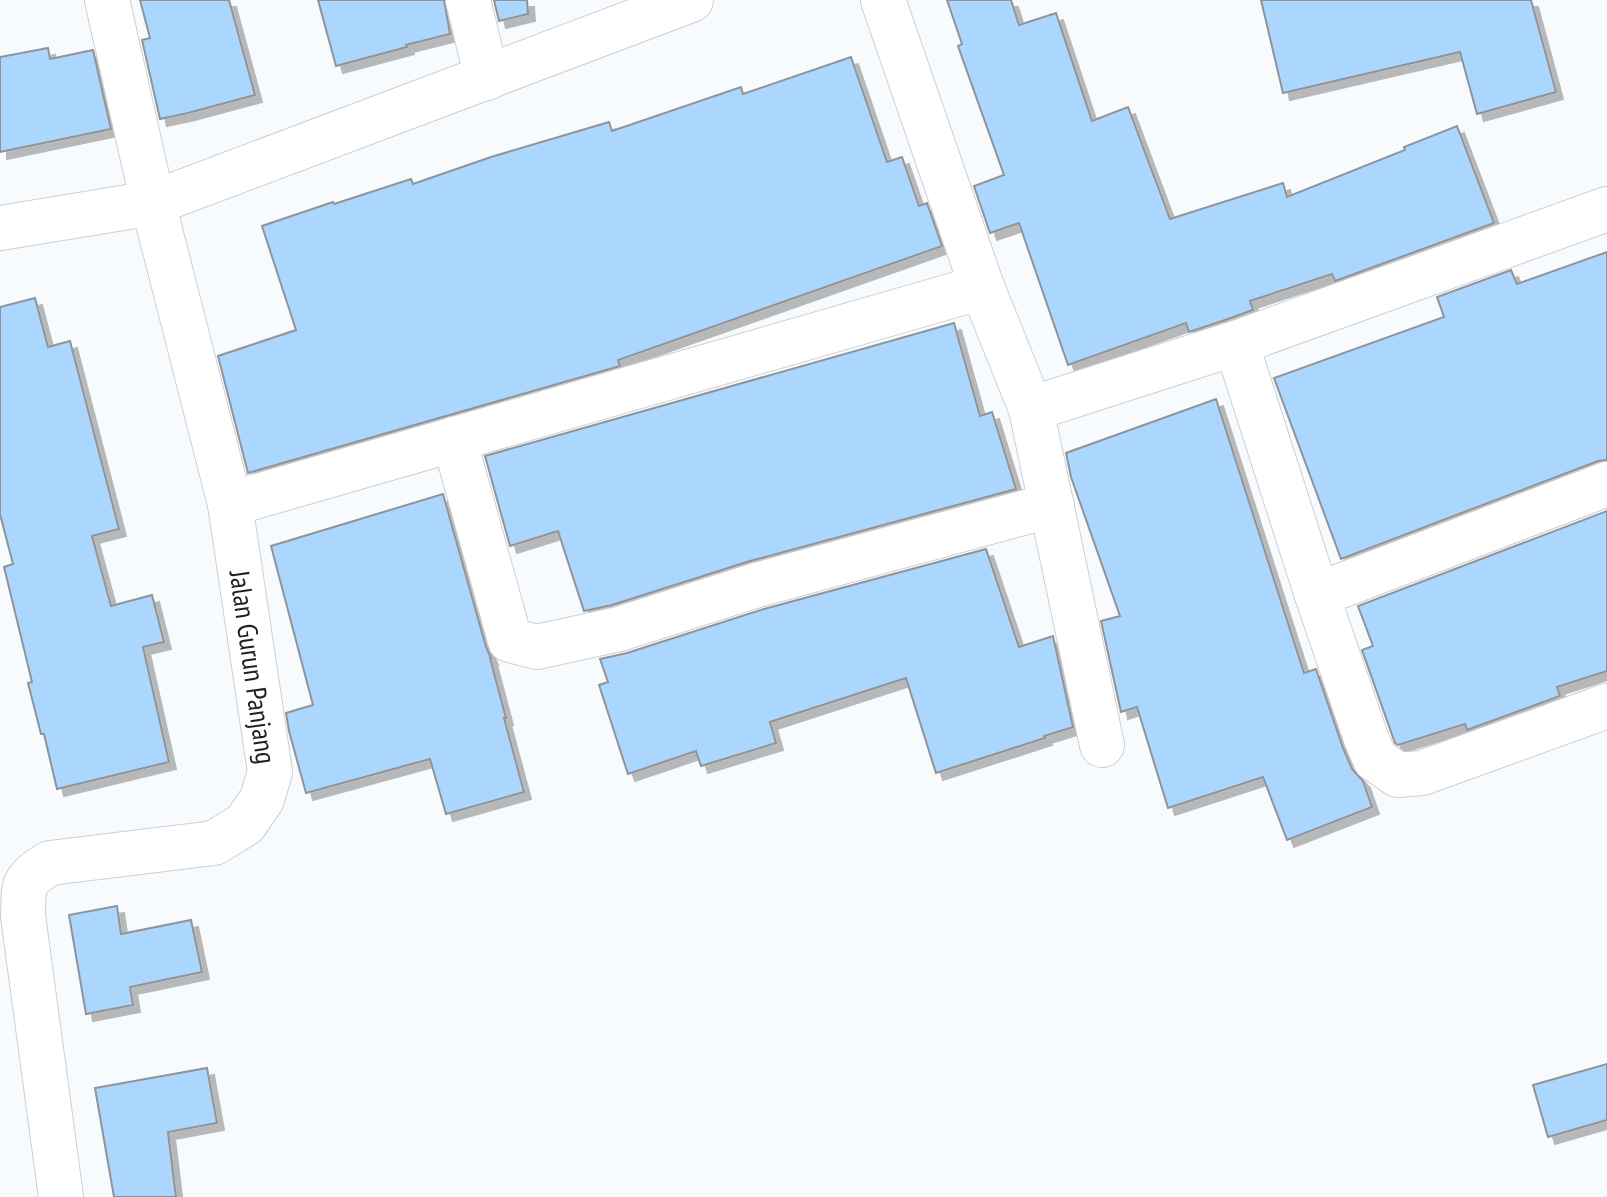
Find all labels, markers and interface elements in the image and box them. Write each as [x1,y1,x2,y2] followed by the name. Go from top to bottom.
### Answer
[221,567,285,766] street label: Jalan Gurun Panjang

